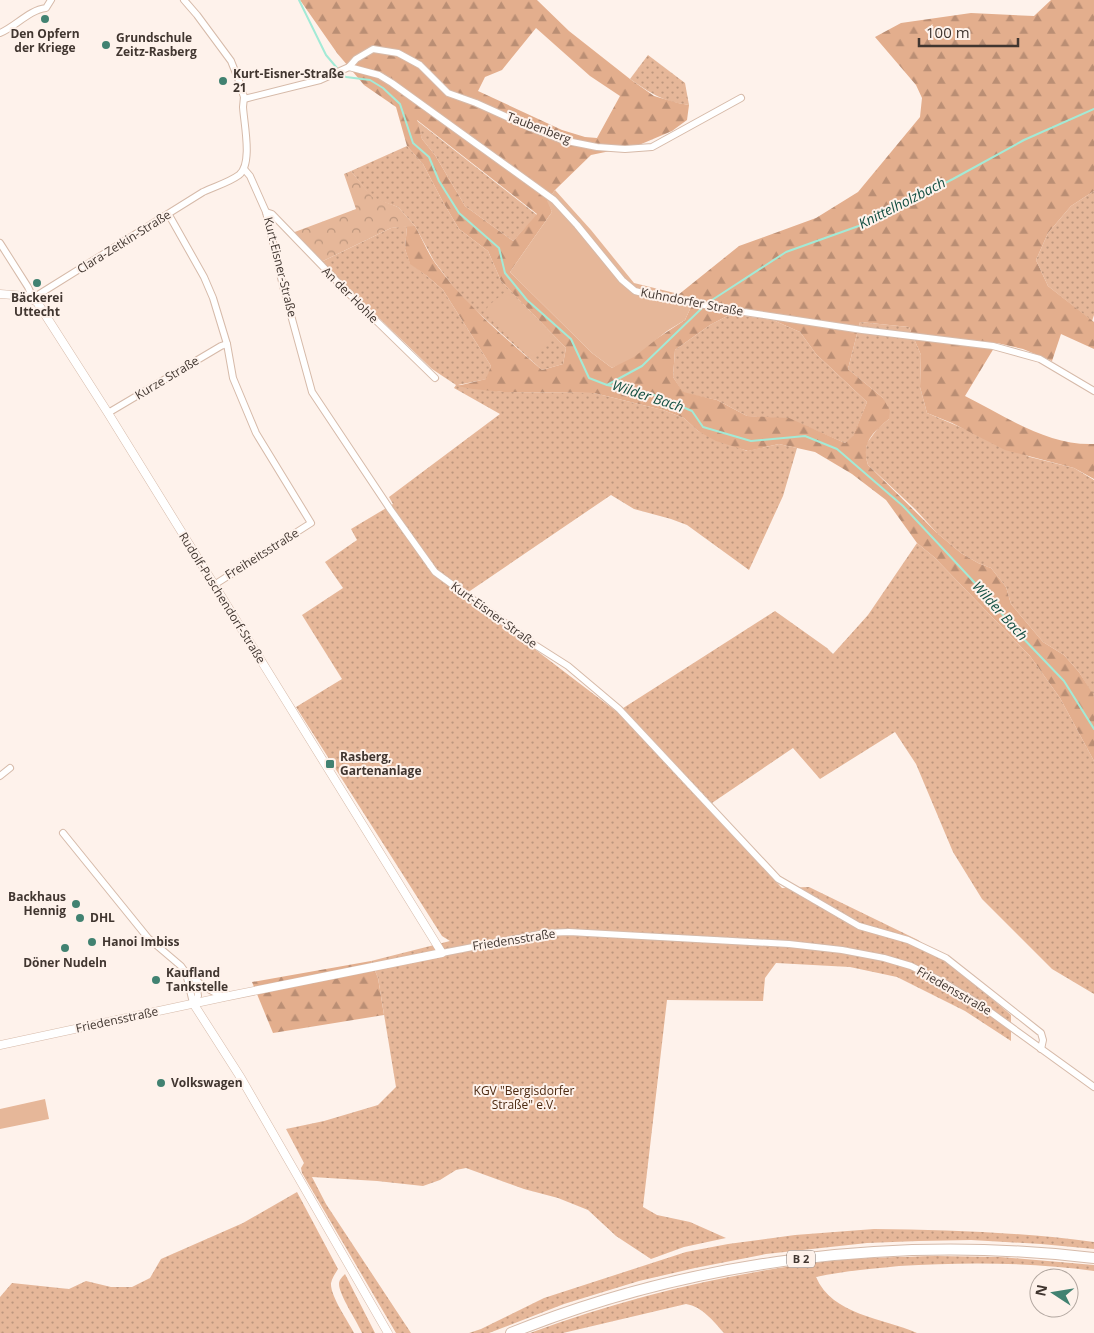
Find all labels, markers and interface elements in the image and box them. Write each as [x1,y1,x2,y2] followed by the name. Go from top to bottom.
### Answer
[39,13,51,25] marker: Den Opfern der Kriege
[919,15,1018,47] scale bar
[926,22,970,42] text: 100 m
[10,25,80,56] place label: Den Opfern der Kriege
[116,29,197,60] place label: Grundschule Zeitz-Rasberg
[100,39,112,51] marker: Grundschule Zeitz-Rasberg
[233,65,344,96] place label: Kurt-Eisner-Straße 21
[217,75,229,87] marker: Kurt-Eisner-Straße 21
[505,107,574,148] street label: Taubenberg
[855,172,949,233] water label: Knittelholzbach
[74,206,174,277] street label: Clara-Zetkin-Straße
[260,215,301,319] street label: Kurt-Eisner-Straße
[318,263,382,327] street label: An der Hohle
[31,277,43,289] marker: Bäckerei Uttecht
[639,283,745,320] street label: Kuhndorfer Straße
[11,289,63,320] place label: Bäckerei Uttecht
[132,352,202,403] street label: Kurze Straße
[610,375,686,416] water label: Wilder Bach
[222,524,302,583] street label: Freiheitsstraße
[175,529,270,667] street label: Rudolf-Puschendorf-Straße
[969,577,1032,645] water label: Wilder Bach
[448,578,541,652] street label: Kurt-Eisner-Straße
[340,748,422,779] place label: Rasberg, Gartenanlage
[324,758,336,770] marker: Rasberg, Gartenanlage
[8,888,66,919] place label: Backhaus Hennig
[70,898,82,910] marker: Backhaus Hennig
[90,909,115,926] place label: DHL
[74,912,86,924] marker: DHL
[471,925,557,954] street label: Friedensstraße
[102,933,180,950] place label: Hanoi Imbiss
[86,936,98,948] marker: Hanoi Imbiss
[59,942,71,954] marker: Döner Nudeln
[23,954,107,971] place label: Döner Nudeln
[914,962,995,1019] street label: Friedensstraße
[166,964,228,995] place label: Kaufland Tankstelle
[150,974,162,986] marker: Kaufland Tankstelle
[74,1002,160,1037] street label: Friedensstraße
[171,1074,243,1091] place label: Volkswagen
[155,1077,167,1089] marker: Volkswagen
[474,1082,575,1113] park label: KGV "Bergisdorfer Straße" e.V.
[787,1250,815,1268] road number: B 2
[1029,1268,1079,1318] north arrow
[1030,1283,1051,1298] text: N

